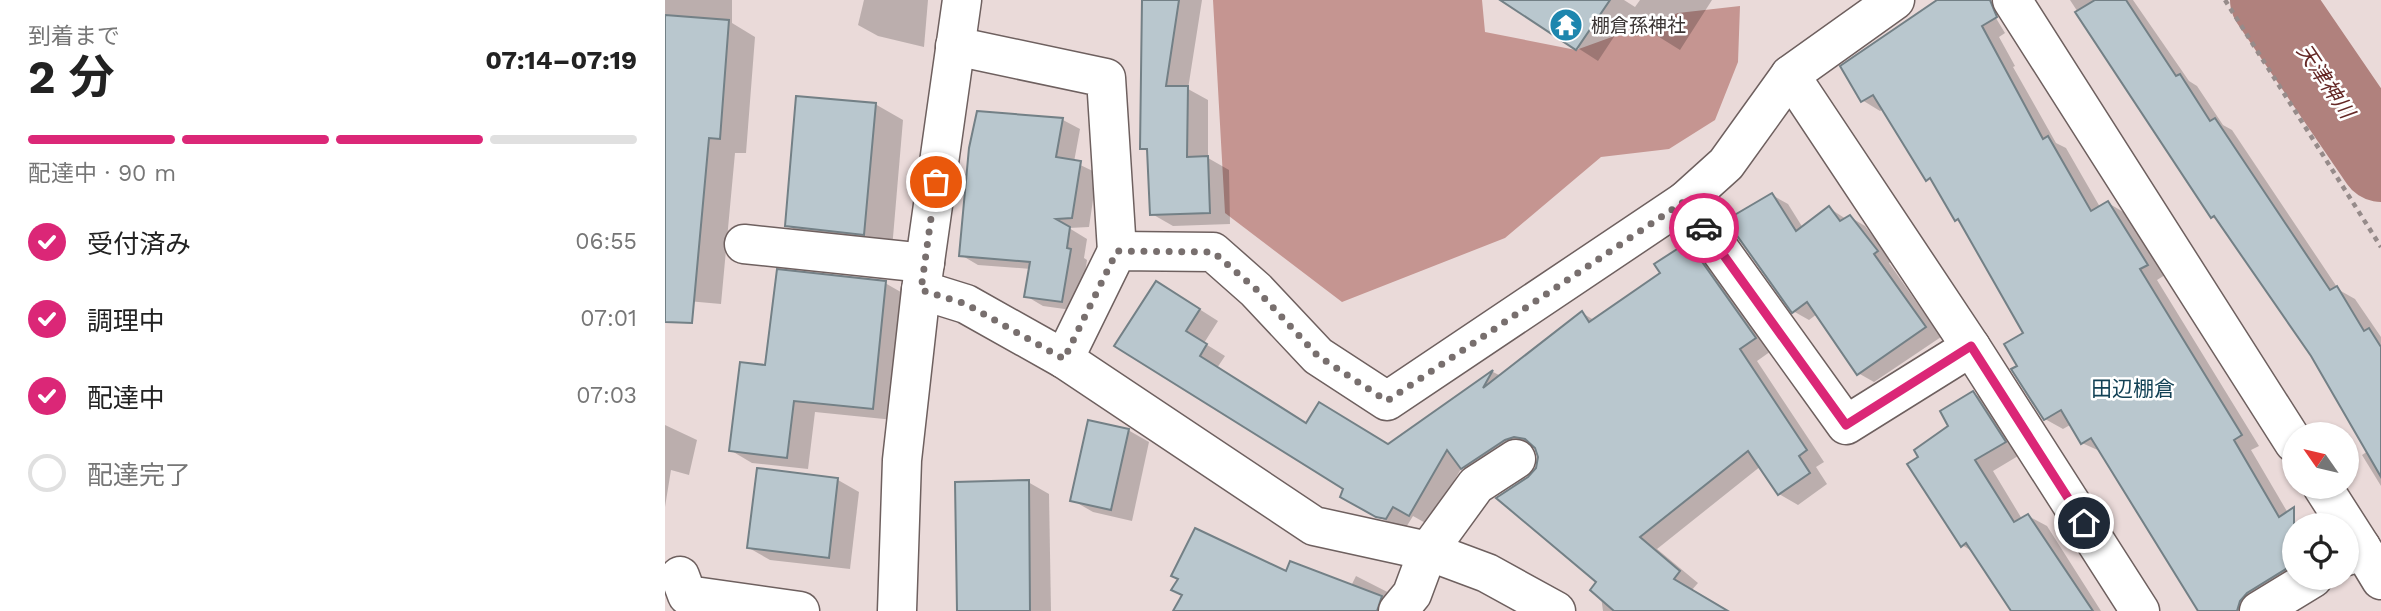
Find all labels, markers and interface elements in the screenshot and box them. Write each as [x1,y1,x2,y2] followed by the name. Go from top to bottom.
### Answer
[1547,6,1585,44] temple icon: 棚倉孫神社
[1591,14,1686,37] place label: 棚倉孫神社
[28,23,120,50] text: 到着まで
[2292,39,2361,124] water label: 天津神川
[485,45,637,75] text: 07:14–07:19
[28,50,115,104] text: 2 分
[906,152,966,212] pin
[28,160,176,187] text: 配達中 · 90 m
[917,163,955,201] icon: bag
[1669,193,1739,263] courier
[1685,209,1723,247] icon: car
[28,223,66,261] icon: check
[575,228,637,255] text: 06:55
[87,229,191,259] text: 受付済み
[28,300,66,338] icon: check
[580,305,637,332] text: 07:01
[87,306,165,336] text: 調理中
[2091,376,2175,401] district label: 田辺棚倉
[28,377,66,415] icon: check
[576,382,637,409] text: 07:03
[87,383,165,413] text: 配達中
[2282,422,2359,499] north arrow
[2282,422,2359,590] map controls
[87,460,191,490] text: 配達完了
[2054,493,2114,553] pin
[2065,504,2103,542] icon: home
[2282,513,2359,590] button: locate

